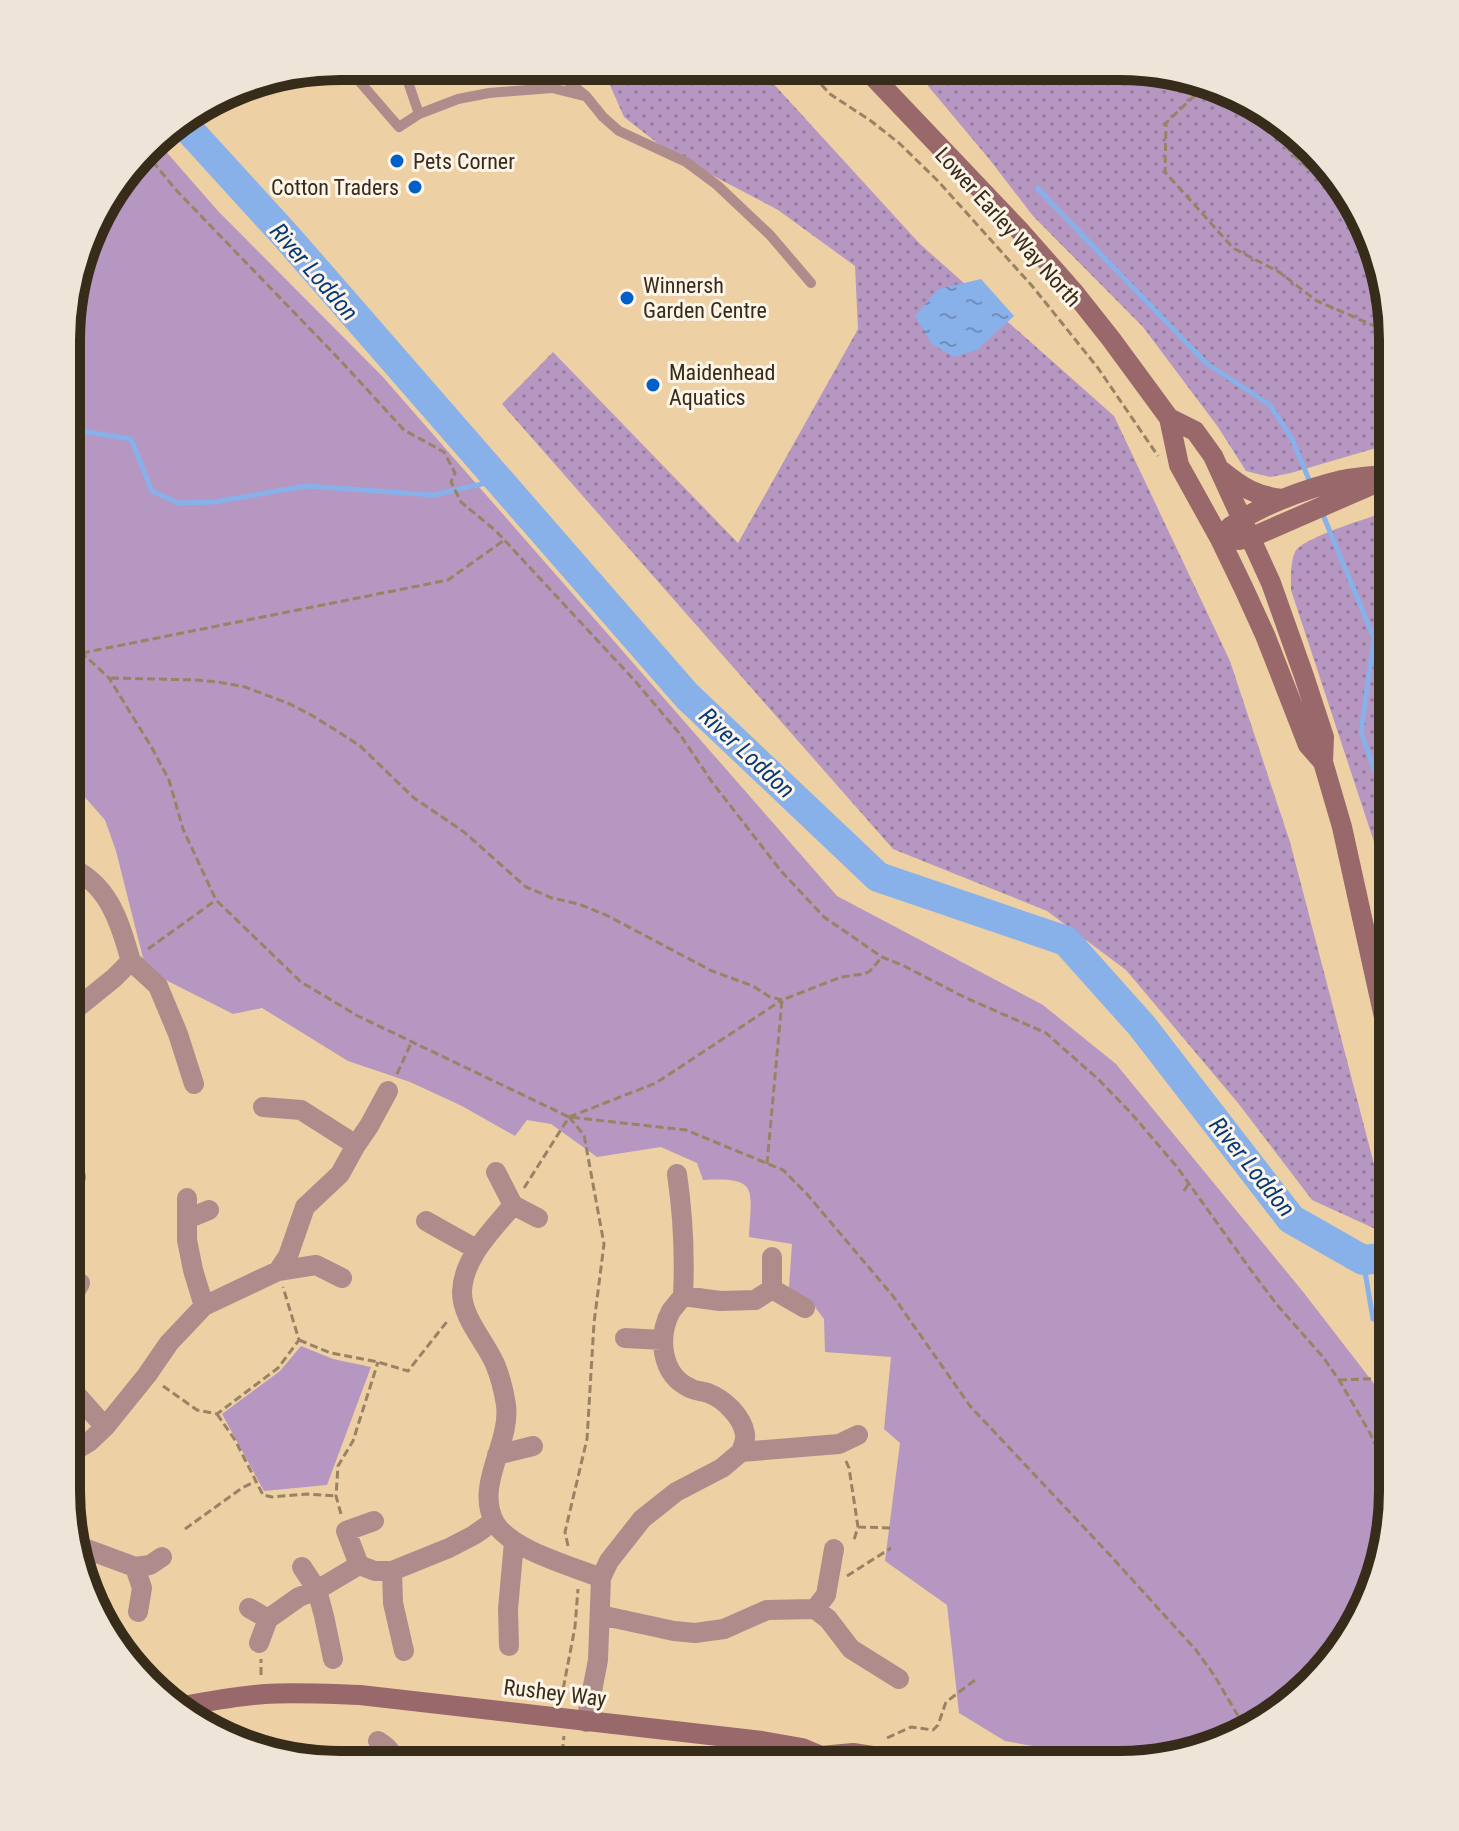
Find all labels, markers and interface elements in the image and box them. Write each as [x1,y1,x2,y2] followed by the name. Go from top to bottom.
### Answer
[930,142,1086,312] street label: Lower Earley Way North
[413,149,515,174] place label: Pets Corner
[388,152,406,170] marker: Pets Corner
[271,175,399,200] place label: Cotton Traders
[406,178,424,196] marker: Cotton Traders
[264,218,364,326] water label: River Loddon
[643,273,767,323] place label: Winnersh Garden Centre
[618,289,636,307] marker: Winnersh Garden Centre
[669,360,775,410] place label: Maidenhead Aquatics
[644,376,662,394] marker: Maidenhead Aquatics
[694,702,800,804] water label: River Loddon
[1203,1112,1301,1222] water label: River Loddon
[502,1674,608,1712] street label: Rushey Way

